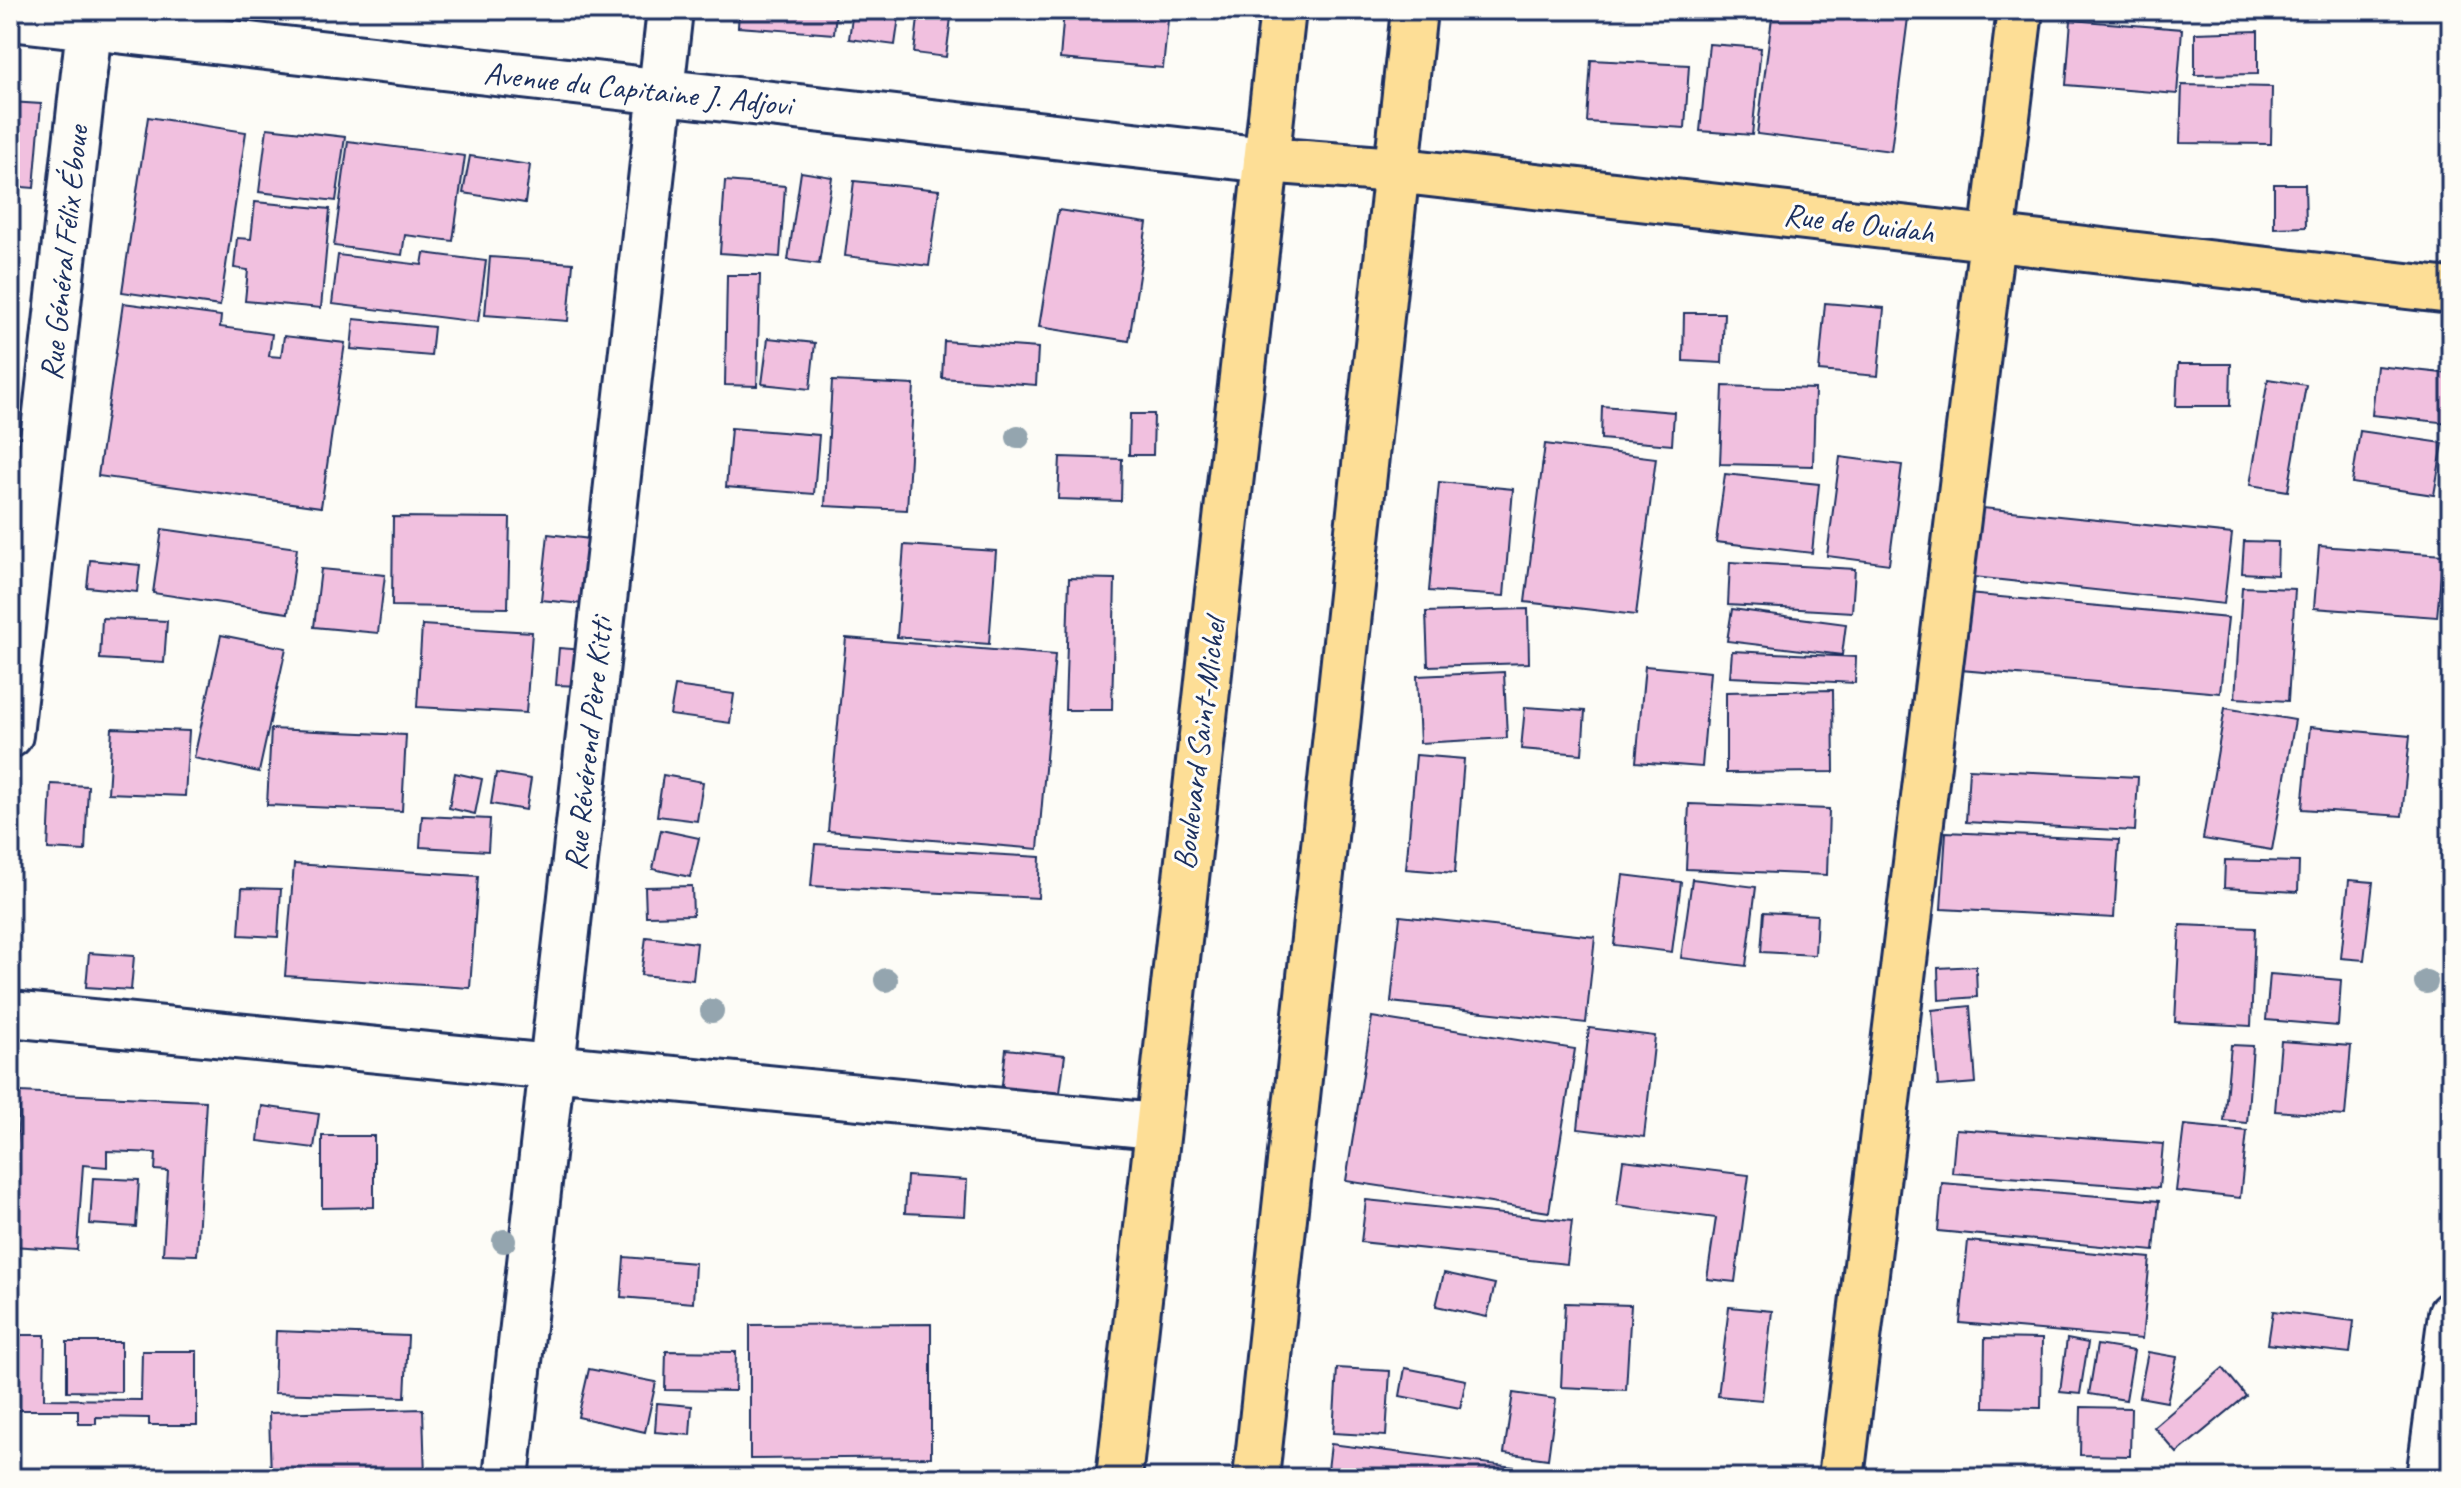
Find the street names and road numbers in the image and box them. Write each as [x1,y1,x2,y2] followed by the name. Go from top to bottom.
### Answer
[482,52,798,126] street label: Avenue du Capitaine J. Adjovi
[30,121,98,382] street label: Rue Général Félix Éboue
[1782,193,1937,253] street label: Rue de Ouidah
[1163,610,1235,872] street label: Boulevard Saint-Michel
[554,611,622,873] street label: Rue Révérend Père Kitti

